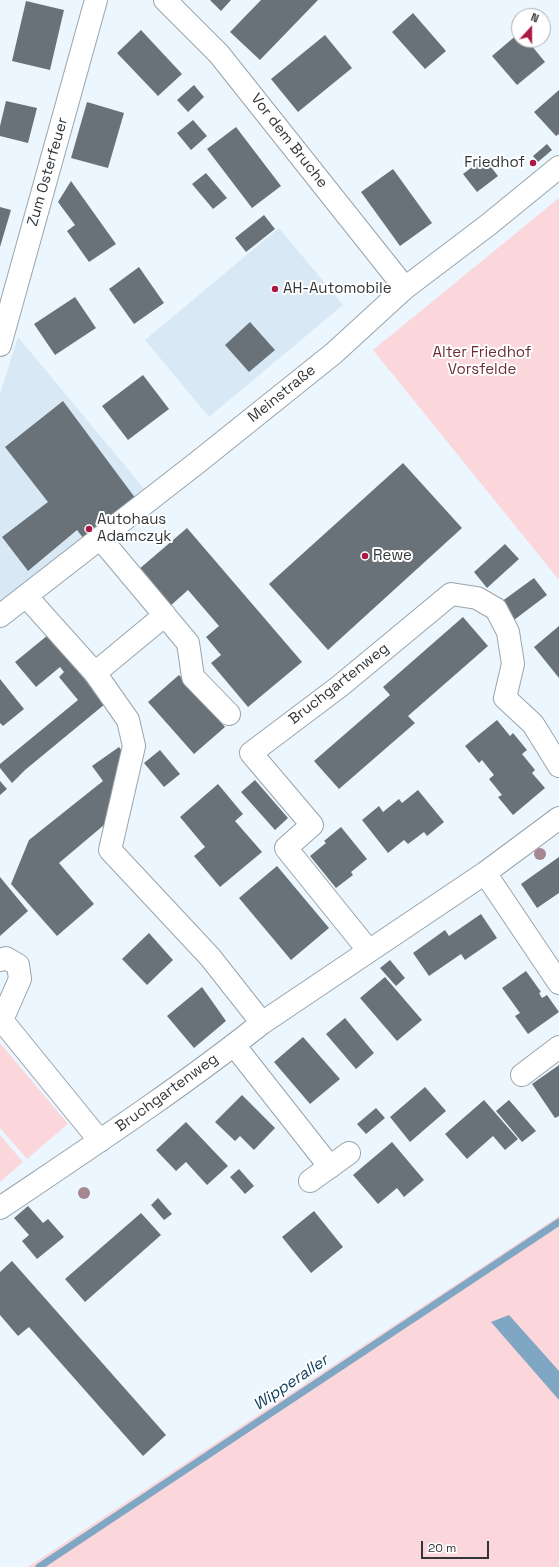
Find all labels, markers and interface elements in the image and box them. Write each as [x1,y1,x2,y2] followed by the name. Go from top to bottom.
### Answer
[511,8,551,48] north arrow
[529,10,541,26] text: N
[247,90,331,192] street label: Vor dem Bruche
[24,116,72,228] street label: Zum Osterfeuer
[464,154,525,172] place label: Friedhof
[528,158,538,168] marker: Friedhof
[283,280,392,298] place label: AH-Automobile
[270,284,280,294] marker: AH-Automobile
[433,344,531,379] park label: Alter Friedhof Vorsfelde
[245,361,319,427] street label: Meinstraße
[97,511,171,546] place label: Autohaus Adamczyk
[84,524,94,534] marker: Autohaus Adamczyk
[373,547,412,565] place label: Rewe
[360,551,370,561] marker: Rewe
[285,639,393,729] street label: Bruchgartenweg
[112,1050,222,1136] street label: Bruchgartenweg
[250,1351,332,1415] water label: Wipperaller
[423,1533,491,1559] scale bar
[428,1540,456,1556] text: 20 m

